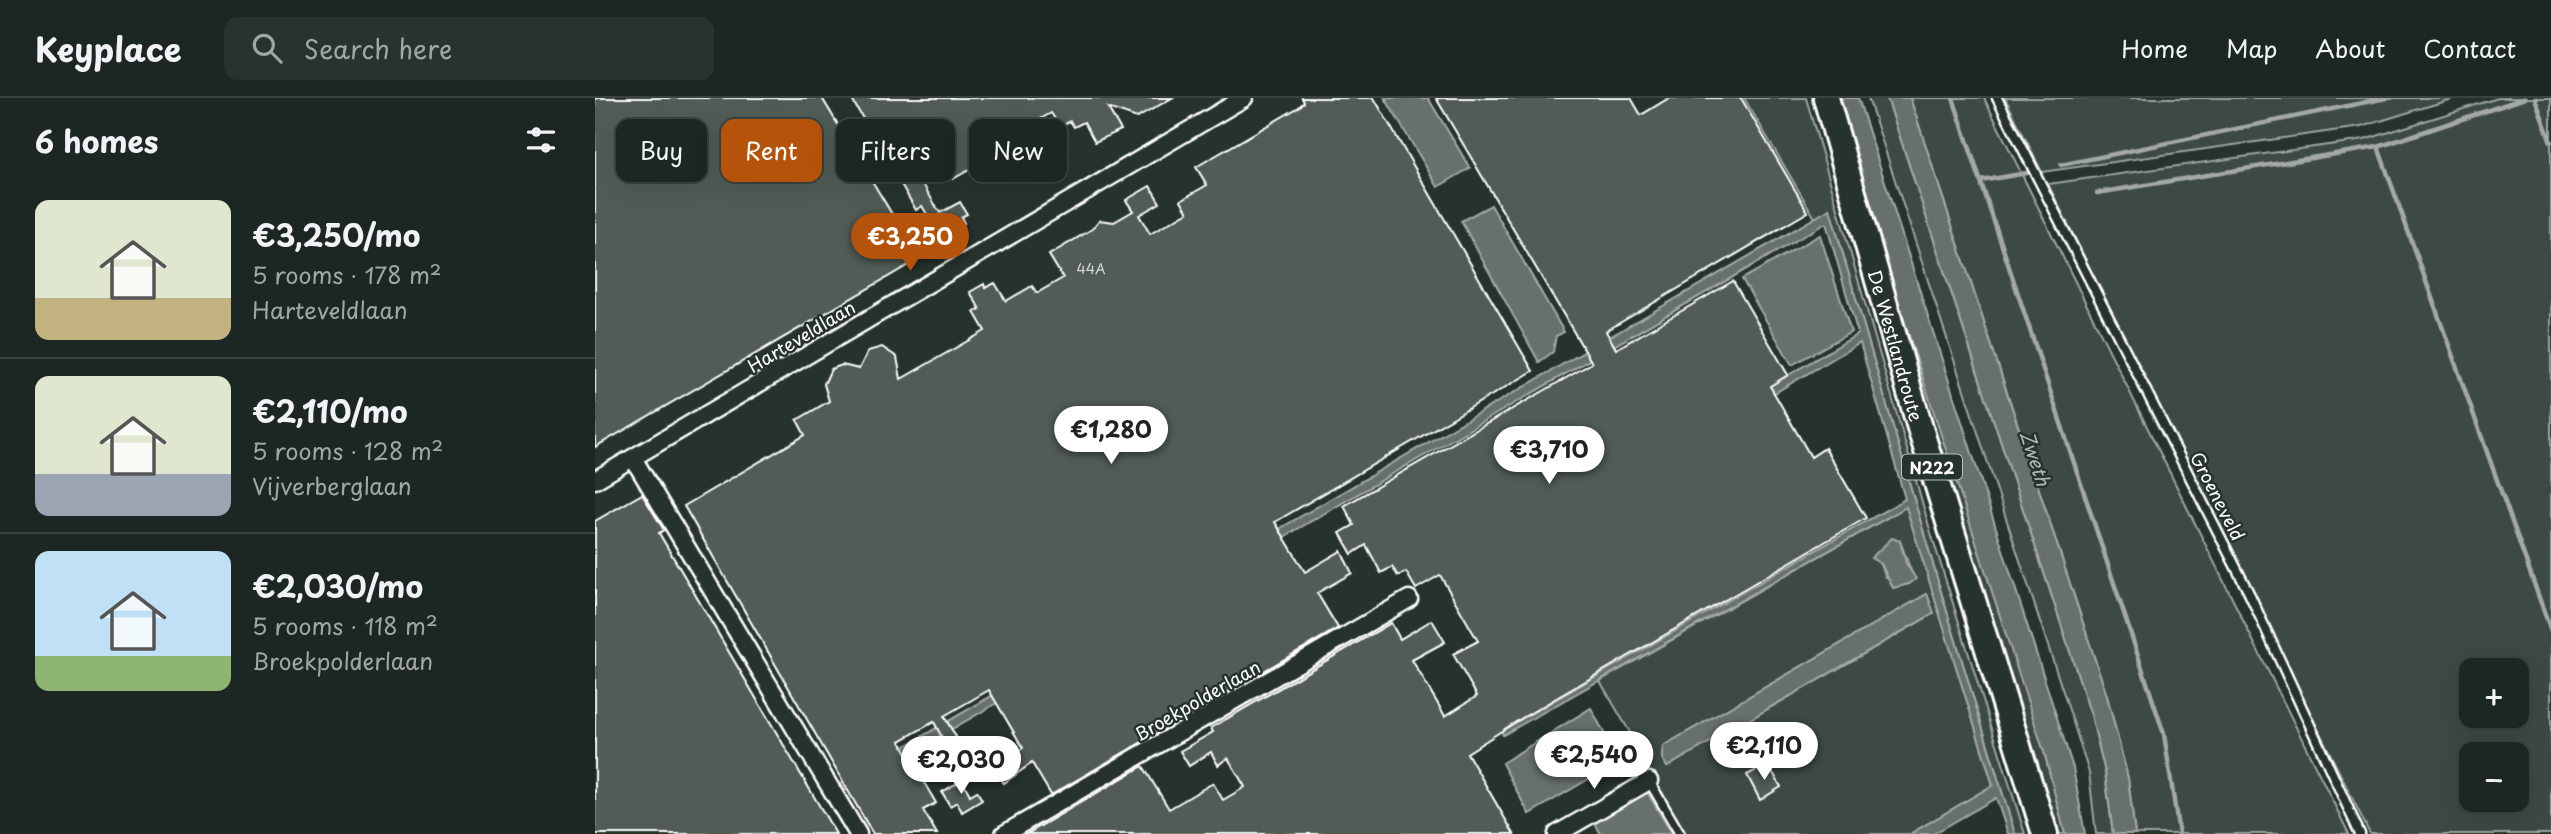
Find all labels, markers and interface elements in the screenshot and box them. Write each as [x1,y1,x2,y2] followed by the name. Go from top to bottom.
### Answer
[224,17,714,80] search box
[35,23,182,73] text: Keyplace
[248,29,286,67] icon: search
[304,29,452,68] text: Search here
[2121,30,2188,66] text: Home
[2226,30,2277,66] text: Map
[2315,30,2385,66] text: About
[2423,30,2516,66] text: Contact
[35,118,158,163] text: 6 homes
[616,119,707,182] chip: Buy
[721,119,822,182] chip: Rent
[836,119,955,182] chip: Filters
[969,119,1067,182] chip: New
[522,121,560,159] icon: filters
[252,212,420,257] text: €3,250/mo
[853,214,967,273] pin: €3,250
[867,218,953,253] text: €3,250
[91,228,175,312] icon: home
[252,257,442,292] text: 5 rooms · 178 m²
[1076,258,1106,279] house number: 44A
[1862,266,1931,424] street label: De Westlandroute
[252,292,408,327] text: Harteveldlaan
[742,293,860,379] street label: Harteveldlaan
[252,388,408,433] text: €2,110/mo
[91,404,175,488] icon: home
[1054,406,1168,466] pin: €1,280
[1070,411,1152,446] text: €1,280
[1492,426,1606,486] pin: €3,710
[2014,427,2058,490] water label: Zweth
[1509,431,1589,466] text: €3,710
[252,433,443,468] text: 5 rooms · 128 m²
[2184,447,2252,545] street label: Groeneveld
[1902,454,1962,480] road number: N222
[252,468,412,503] text: Vijverberglaan
[252,563,423,608] text: €2,030/mo
[91,579,175,663] icon: home
[252,608,438,643] text: 5 rooms · 118 m²
[252,643,433,678] text: Broekpolderlaan
[1129,653,1265,747] street label: Broekpolderlaan
[2459,658,2529,812] map controls
[2459,658,2529,728] button: +
[1707,722,1821,782] pin: €2,110
[1726,727,1802,762] text: €2,110
[1537,732,1651,791] pin: €2,540
[904,736,1018,796] pin: €2,030
[1550,736,1638,771] text: €2,540
[917,741,1005,776] text: €2,030
[2459,742,2529,812] button: −

